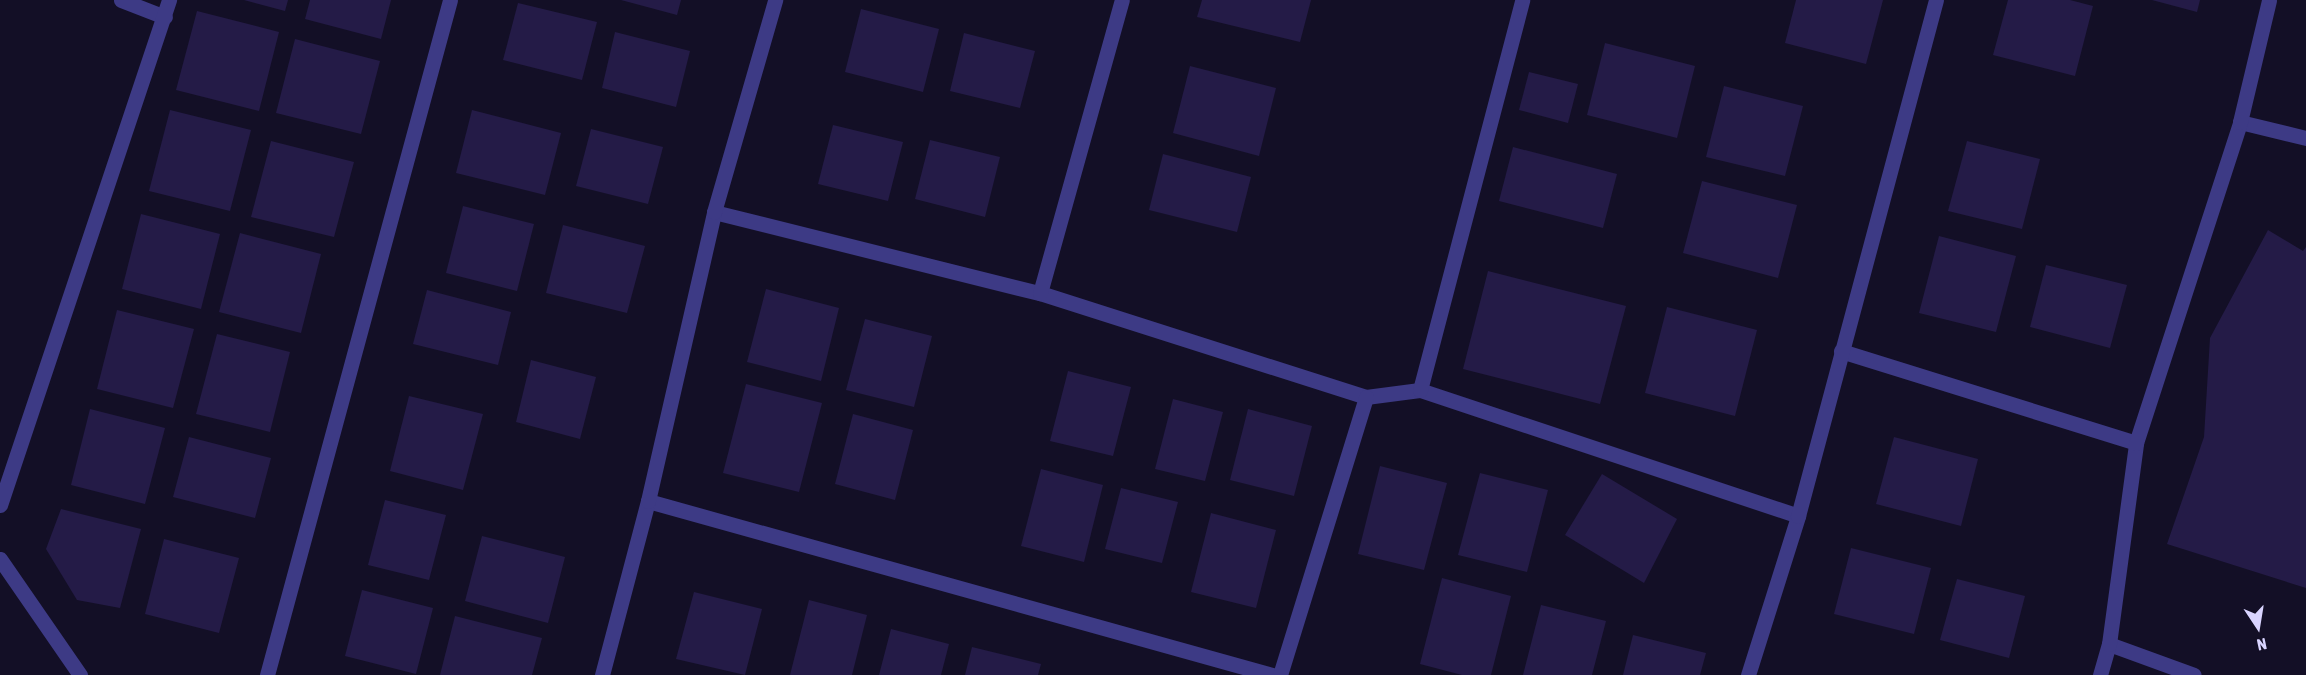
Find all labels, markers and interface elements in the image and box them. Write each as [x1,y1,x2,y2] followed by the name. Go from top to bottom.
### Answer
[2228,597,2288,657] north arrow
[2255,635,2268,654] text: N

